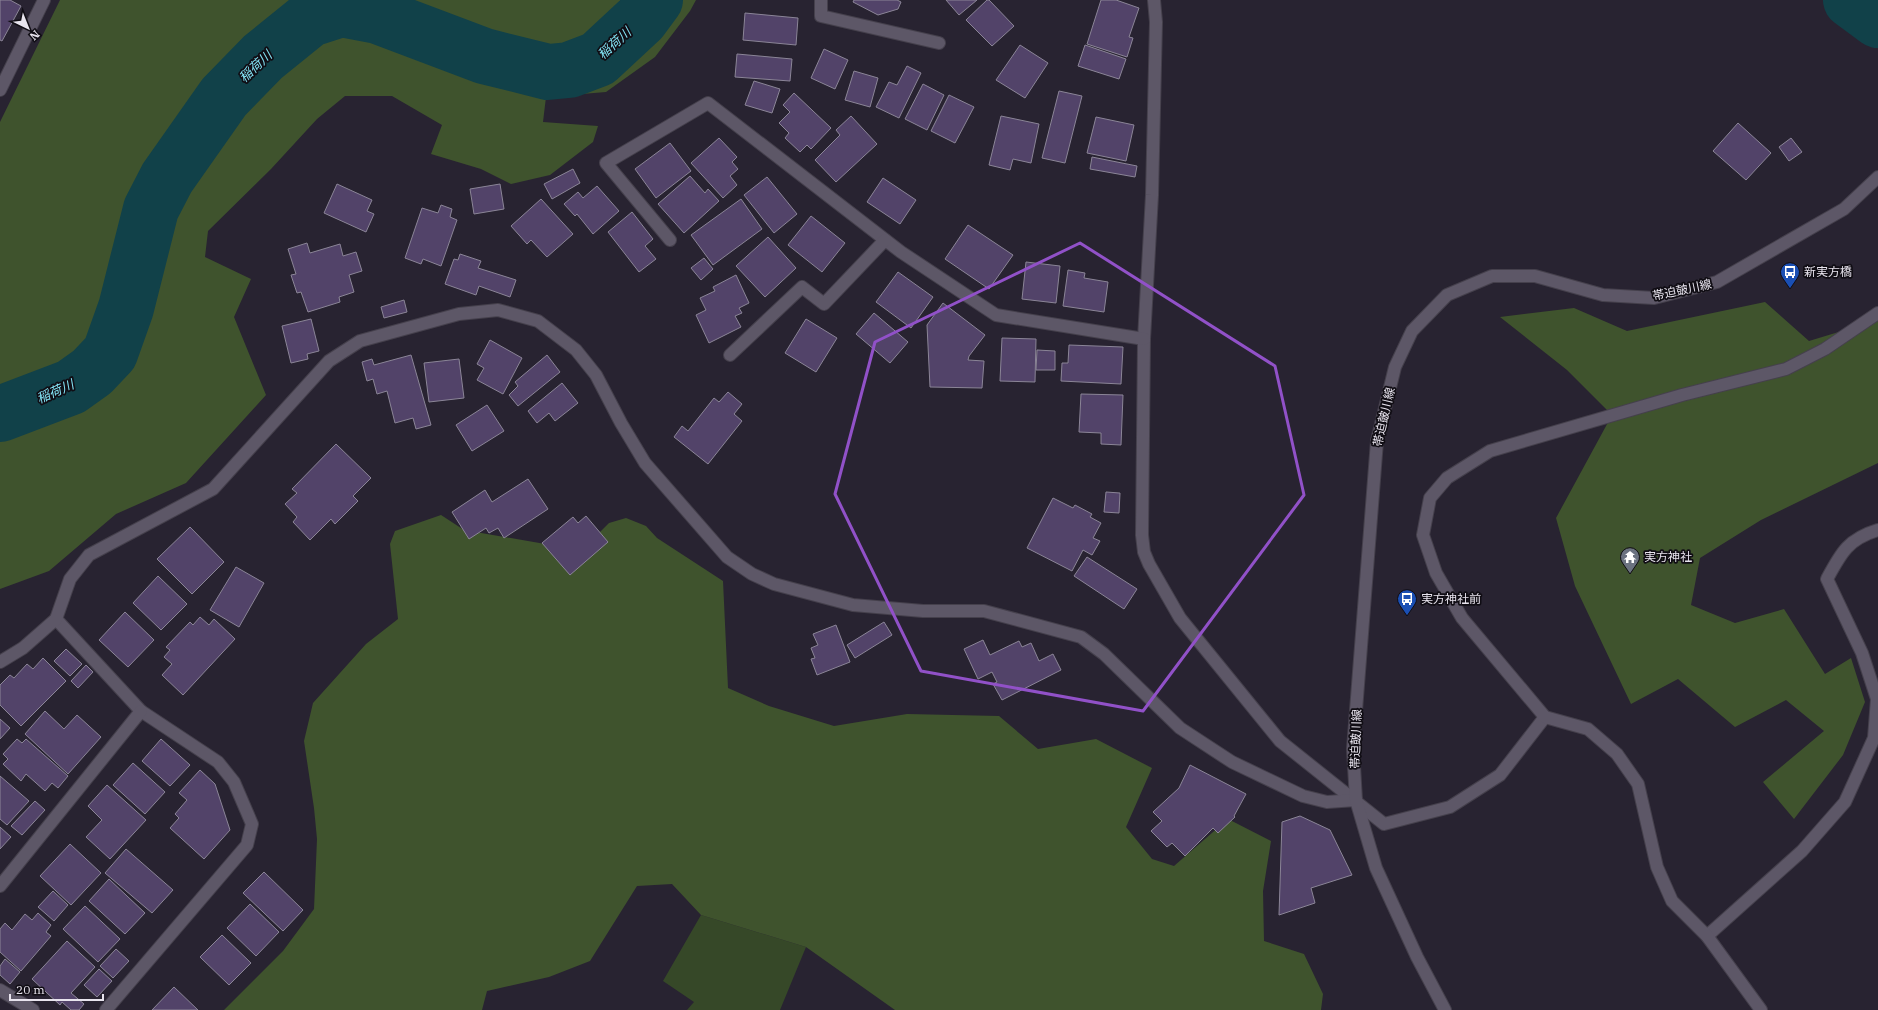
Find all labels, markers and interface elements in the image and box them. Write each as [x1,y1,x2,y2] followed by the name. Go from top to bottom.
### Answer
[8,8,48,48] north arrow
[594,23,636,63] water label: 稲荷川
[27,27,43,44] text: N
[235,45,277,86] water label: 稲荷川
[1779,261,1801,289] bus stop icon: 新実方橋
[1804,264,1852,279] place label: 新実方橋
[1651,276,1713,303] street label: 帯迫皷川線
[34,375,78,407] water label: 稲荷川
[1369,386,1398,448] street label: 帯迫皷川線
[1619,546,1641,574] temple icon: 実方神社
[1644,549,1692,564] place label: 実方神社
[1396,588,1418,616] bus stop icon: 実方神社前
[1421,591,1481,606] place label: 実方神社前
[1347,709,1364,769] street label: 帯迫皷川線
[10,976,103,1002] scale bar
[16,982,45,997] text: 20 m

